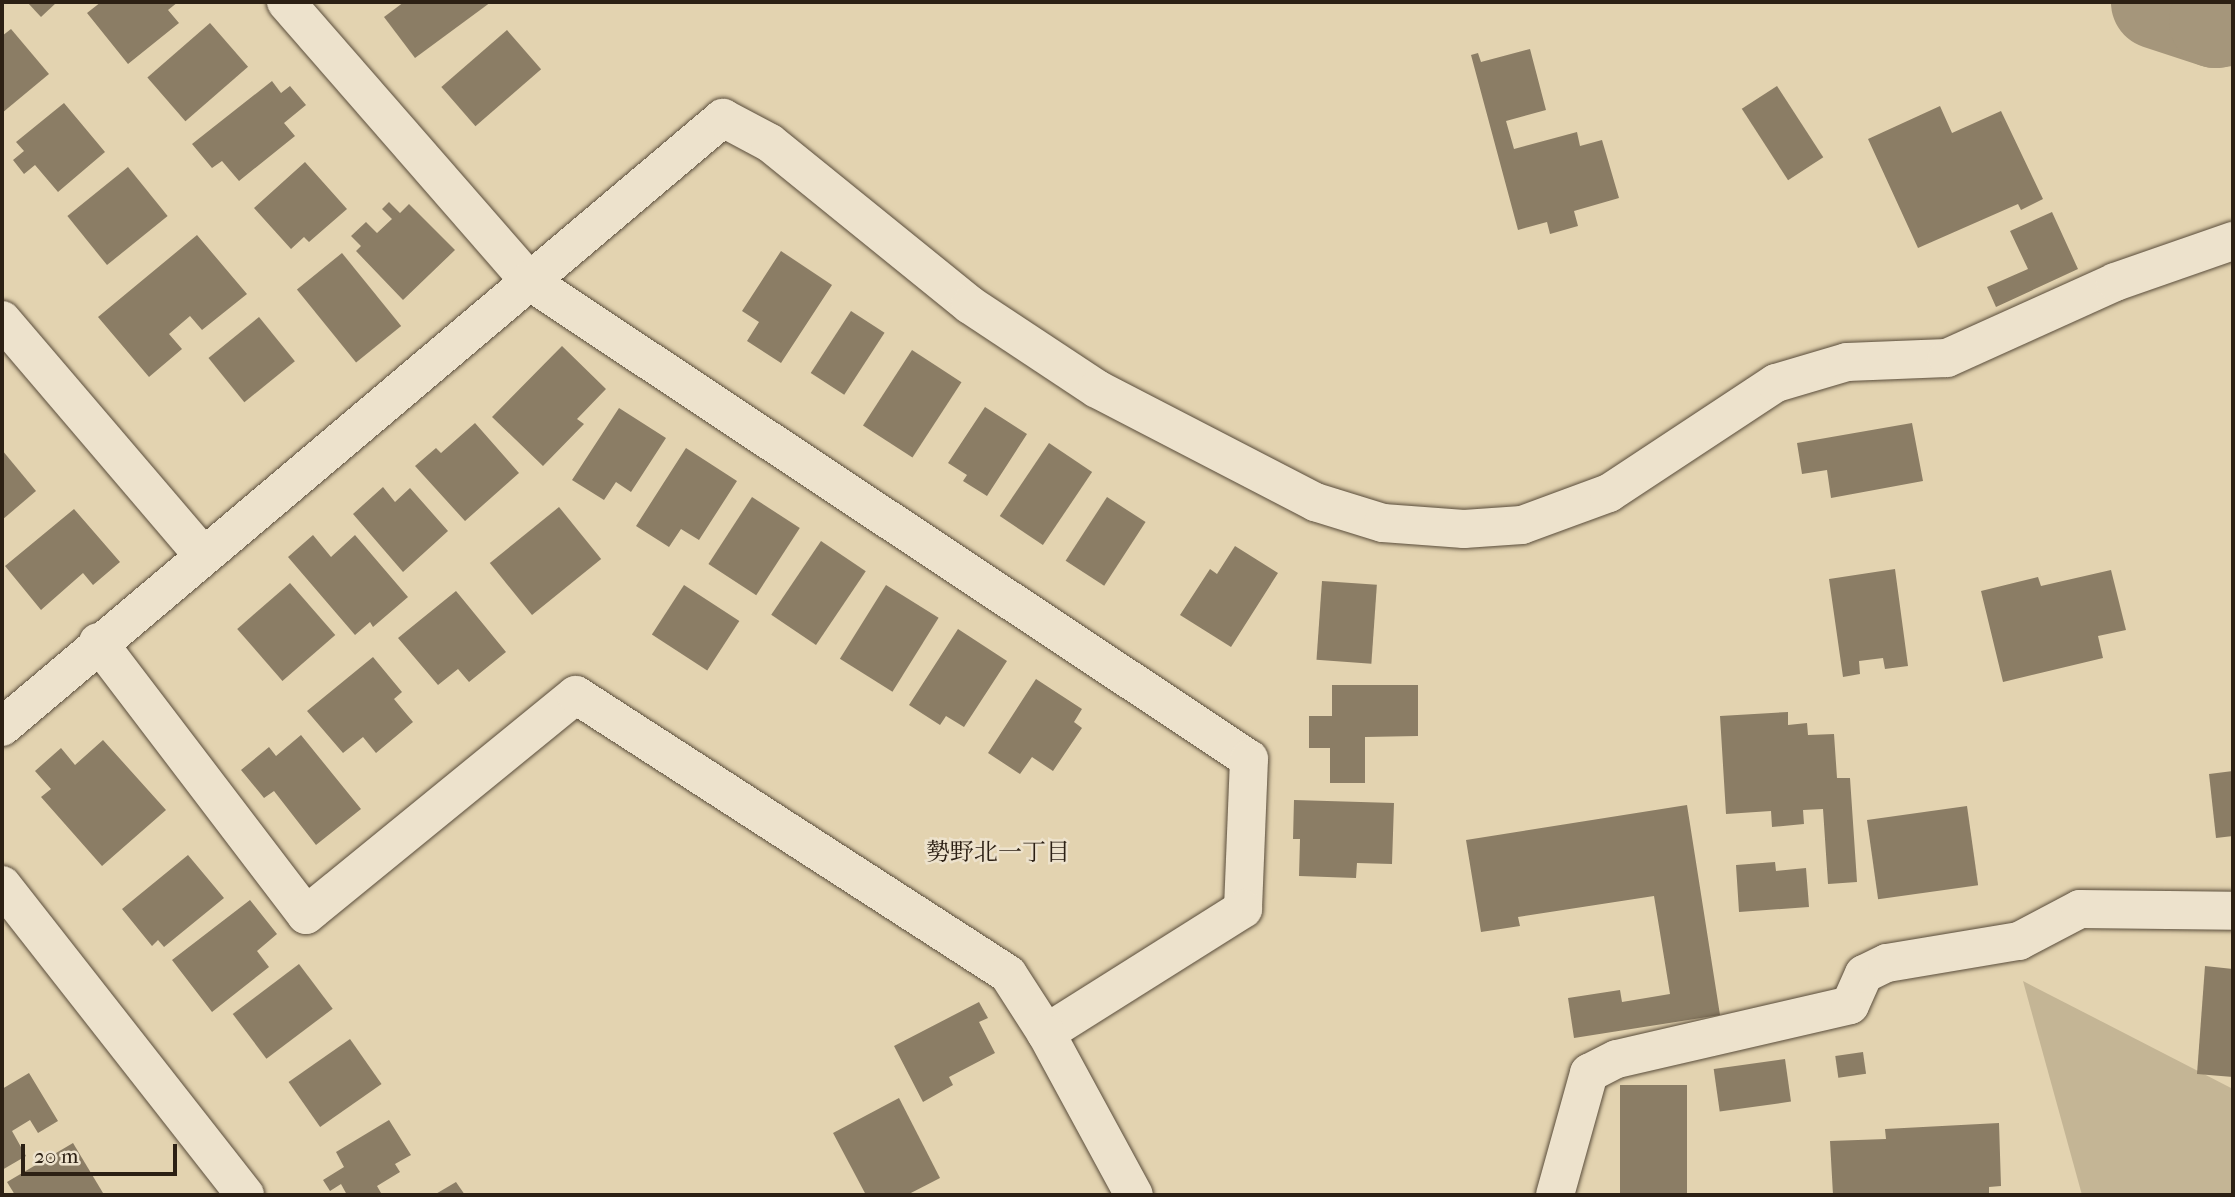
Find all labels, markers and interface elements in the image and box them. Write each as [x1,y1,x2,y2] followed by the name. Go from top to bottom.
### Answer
[926,839,1070,867] district label: 勢野北一丁目
[24,1130,180,1174] scale bar
[34,1144,78,1168] text: 20 m

